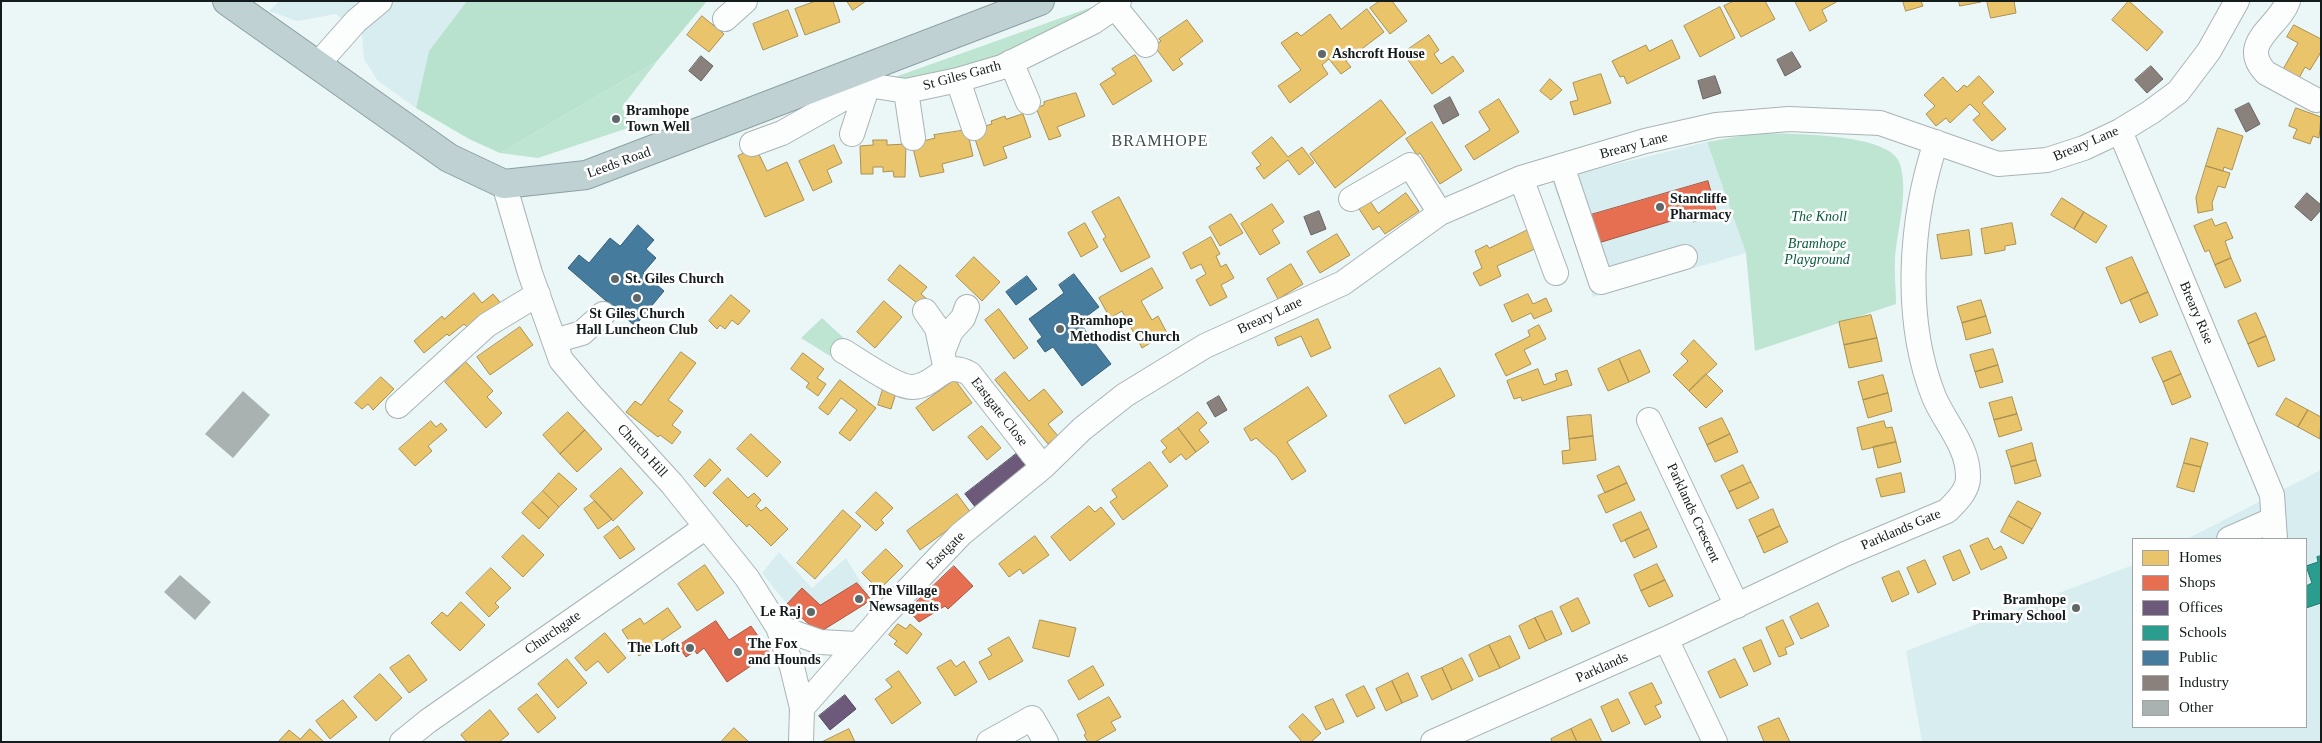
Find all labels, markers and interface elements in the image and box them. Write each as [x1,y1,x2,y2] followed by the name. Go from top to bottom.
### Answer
[1332,46,1425,62] place label: Ashcroft House
[1316,48,1328,60] marker: Ashcroft House
[921,58,1003,94] street label: St Giles Garth
[626,103,690,136] place label: Bramhope Town Well
[610,113,622,125] marker: Bramhope Town Well
[2051,123,2121,165] street label: Breary Lane
[1598,129,1670,163] street label: Breary Lane
[1111,132,1209,152] district label: BRAMHOPE
[585,144,653,182] street label: Leeds Road
[1670,191,1731,223] place label: Stancliffe Pharmacy
[1654,201,1666,213] marker: Stancliffe Pharmacy
[1791,209,1847,225] park label: The Knoll
[1784,236,1850,268] park label: Bramhope Playground
[625,271,724,287] place label: St. Giles Church
[609,273,621,285] marker: St. Giles Church
[2175,279,2217,347] street label: Breary Rise
[631,292,643,304] marker: St Giles Church Hall Luncheon Club
[1235,294,1305,338] street label: Breary Lane
[576,306,698,338] place label: St Giles Church Hall Luncheon Club
[1070,313,1180,346] place label: Bramhope Methodist Church
[1054,323,1066,335] marker: Bramhope Methodist Church
[967,374,1031,450] street label: Eastgate Close
[613,421,671,481] street label: Church Hill
[1663,461,1723,565] street label: Parklands Crescent
[1859,506,1943,554] street label: Parklands Gate
[923,528,969,574] street label: Eastgate
[2132,538,2307,728] legend
[2179,549,2222,565] text: Homes
[2179,574,2216,590] text: Shops
[869,583,939,616] place label: The Village Newsagents
[1972,592,2066,624] place label: Bramhope Primary School
[853,593,865,605] marker: The Village Newsagents
[2179,599,2223,615] text: Offices
[2070,602,2082,614] marker: Bramhope Primary School
[760,604,801,620] place label: Le Raj
[805,606,817,618] marker: Le Raj
[522,608,584,658] street label: Churchgate
[2179,624,2227,640] text: Schools
[748,636,821,669] place label: The Fox and Hounds
[628,640,680,656] place label: The Loft
[684,642,696,654] marker: The Loft
[732,646,744,658] marker: The Fox and Hounds
[1573,649,1631,687] street label: Parklands
[2179,649,2217,665] text: Public
[2179,674,2229,690] text: Industry
[2179,699,2213,715] text: Other

